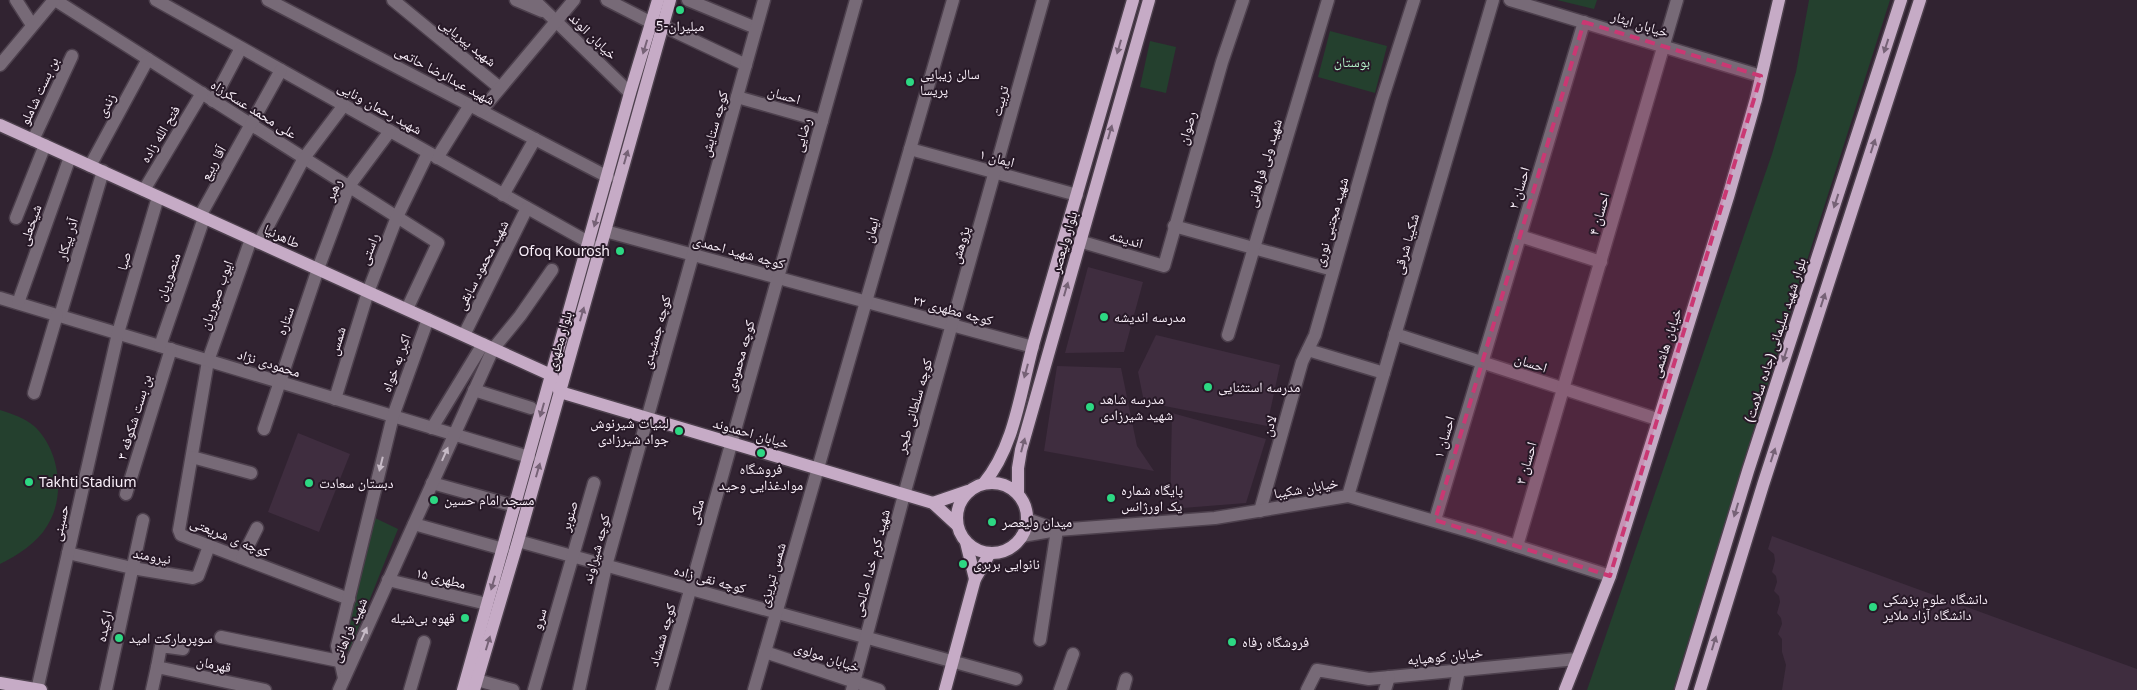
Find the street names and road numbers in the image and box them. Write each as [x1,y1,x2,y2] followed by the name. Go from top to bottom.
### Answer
[1608,6,1671,41] street label: خیابان ایثار
[565,8,622,63] street label: خیابان الوند
[436,13,501,71] street label: شهید پیریایی
[392,40,498,109] street label: شهید عبدالرضا حاتمی
[15,54,63,128] street label: بن بست شاملو
[208,74,301,143] street label: علی محمد عسکرزاه
[335,77,426,139] street label: شهید رحمان ونایی
[766,81,803,108] street label: احسان
[986,83,1013,118] street label: تربیت
[695,88,732,159] street label: کوچه ستایش
[91,89,120,120] street label: زندی
[135,101,185,167] street label: فتح الله زاده
[1173,109,1200,147] street label: رضوان
[788,116,815,154] street label: رضایی
[1241,116,1286,209] street label: شهید ولی فراهانی
[195,141,231,184] street label: آقا ربیع
[977,144,1017,171] street label: ایمان ۱
[1503,164,1534,211] street label: احسان ۲
[1309,175,1352,269] street label: شهید مجتبی نوری
[319,176,346,205] street label: رهبر
[1583,190,1614,237] street label: احسان ۴
[14,202,45,248] street label: شیخعلی
[1045,209,1081,276] street label: بلوار ولیعصر
[1388,211,1423,276] street label: شکیبا شرقی
[51,215,82,263] street label: آذر پیکار
[858,215,883,245] street label: ایمان
[451,216,512,313] street label: شهید محمود سابقی
[261,219,303,252] street label: طاهرنیا
[945,224,974,266] street label: پژوهش
[1107,225,1145,252] street label: اندیشه
[354,230,383,267] street label: راستی
[691,230,787,273] street label: کوچه شهید احمدی
[112,249,135,272] street label: صبا
[150,250,185,304] street label: منصوریان
[1739,255,1810,424] street label: بلوار شهید سلیمانی (جاده سلامت)
[194,257,237,332] street label: ایوب صبوریان
[911,290,996,329] street label: کوچه مطهری ۲۲
[636,293,675,371] street label: کوچه جمشیدی
[271,304,298,338] street label: ستاره
[1645,306,1686,380] street label: خیابان هاشمی
[541,309,576,373] street label: بلوار مطهری
[720,318,759,394] street label: کوچه محمودی
[323,324,350,358] street label: شمس
[376,331,415,395] street label: اکبر به خواه
[235,344,303,381] street label: محمودی نژاد
[1512,348,1550,377] street label: احسان
[891,356,936,456] street label: کوچه سلطانی طجر
[112,372,156,462] street label: بن بست شکوفه ۳
[711,413,792,452] street label: خیابان احمدوند
[1256,413,1281,439] street label: لادن
[1428,413,1459,460] street label: احسان ۱
[1510,439,1541,486] street label: احسان ۳
[1272,472,1340,503] street label: خیابان شکیبا
[683,497,708,527] street label: ملکی
[555,498,582,534] street label: صنوبر
[46,503,73,543] street label: حسینی
[847,507,895,619] street label: شهید کرم خدا صالحی
[188,512,273,561] street label: کوچه ی شریعتی
[577,512,614,586] street label: کوچه شیراوند
[753,540,790,609] street label: شمس تبریزی
[132,543,173,568] street label: نیرومند
[672,560,749,597] street label: کوچه نقی زاده
[414,562,468,593] street label: مطهری ۱۵
[326,594,371,665] street label: شهید فراهانی
[643,601,680,669] street label: کوچه شمشاد
[526,606,551,632] street label: سرو
[91,608,116,643] street label: ارکیده
[792,637,862,676] street label: خیابان مولوی
[1406,642,1484,669] street label: خیابان کوهپایه
[195,651,233,676] street label: قهرمان

